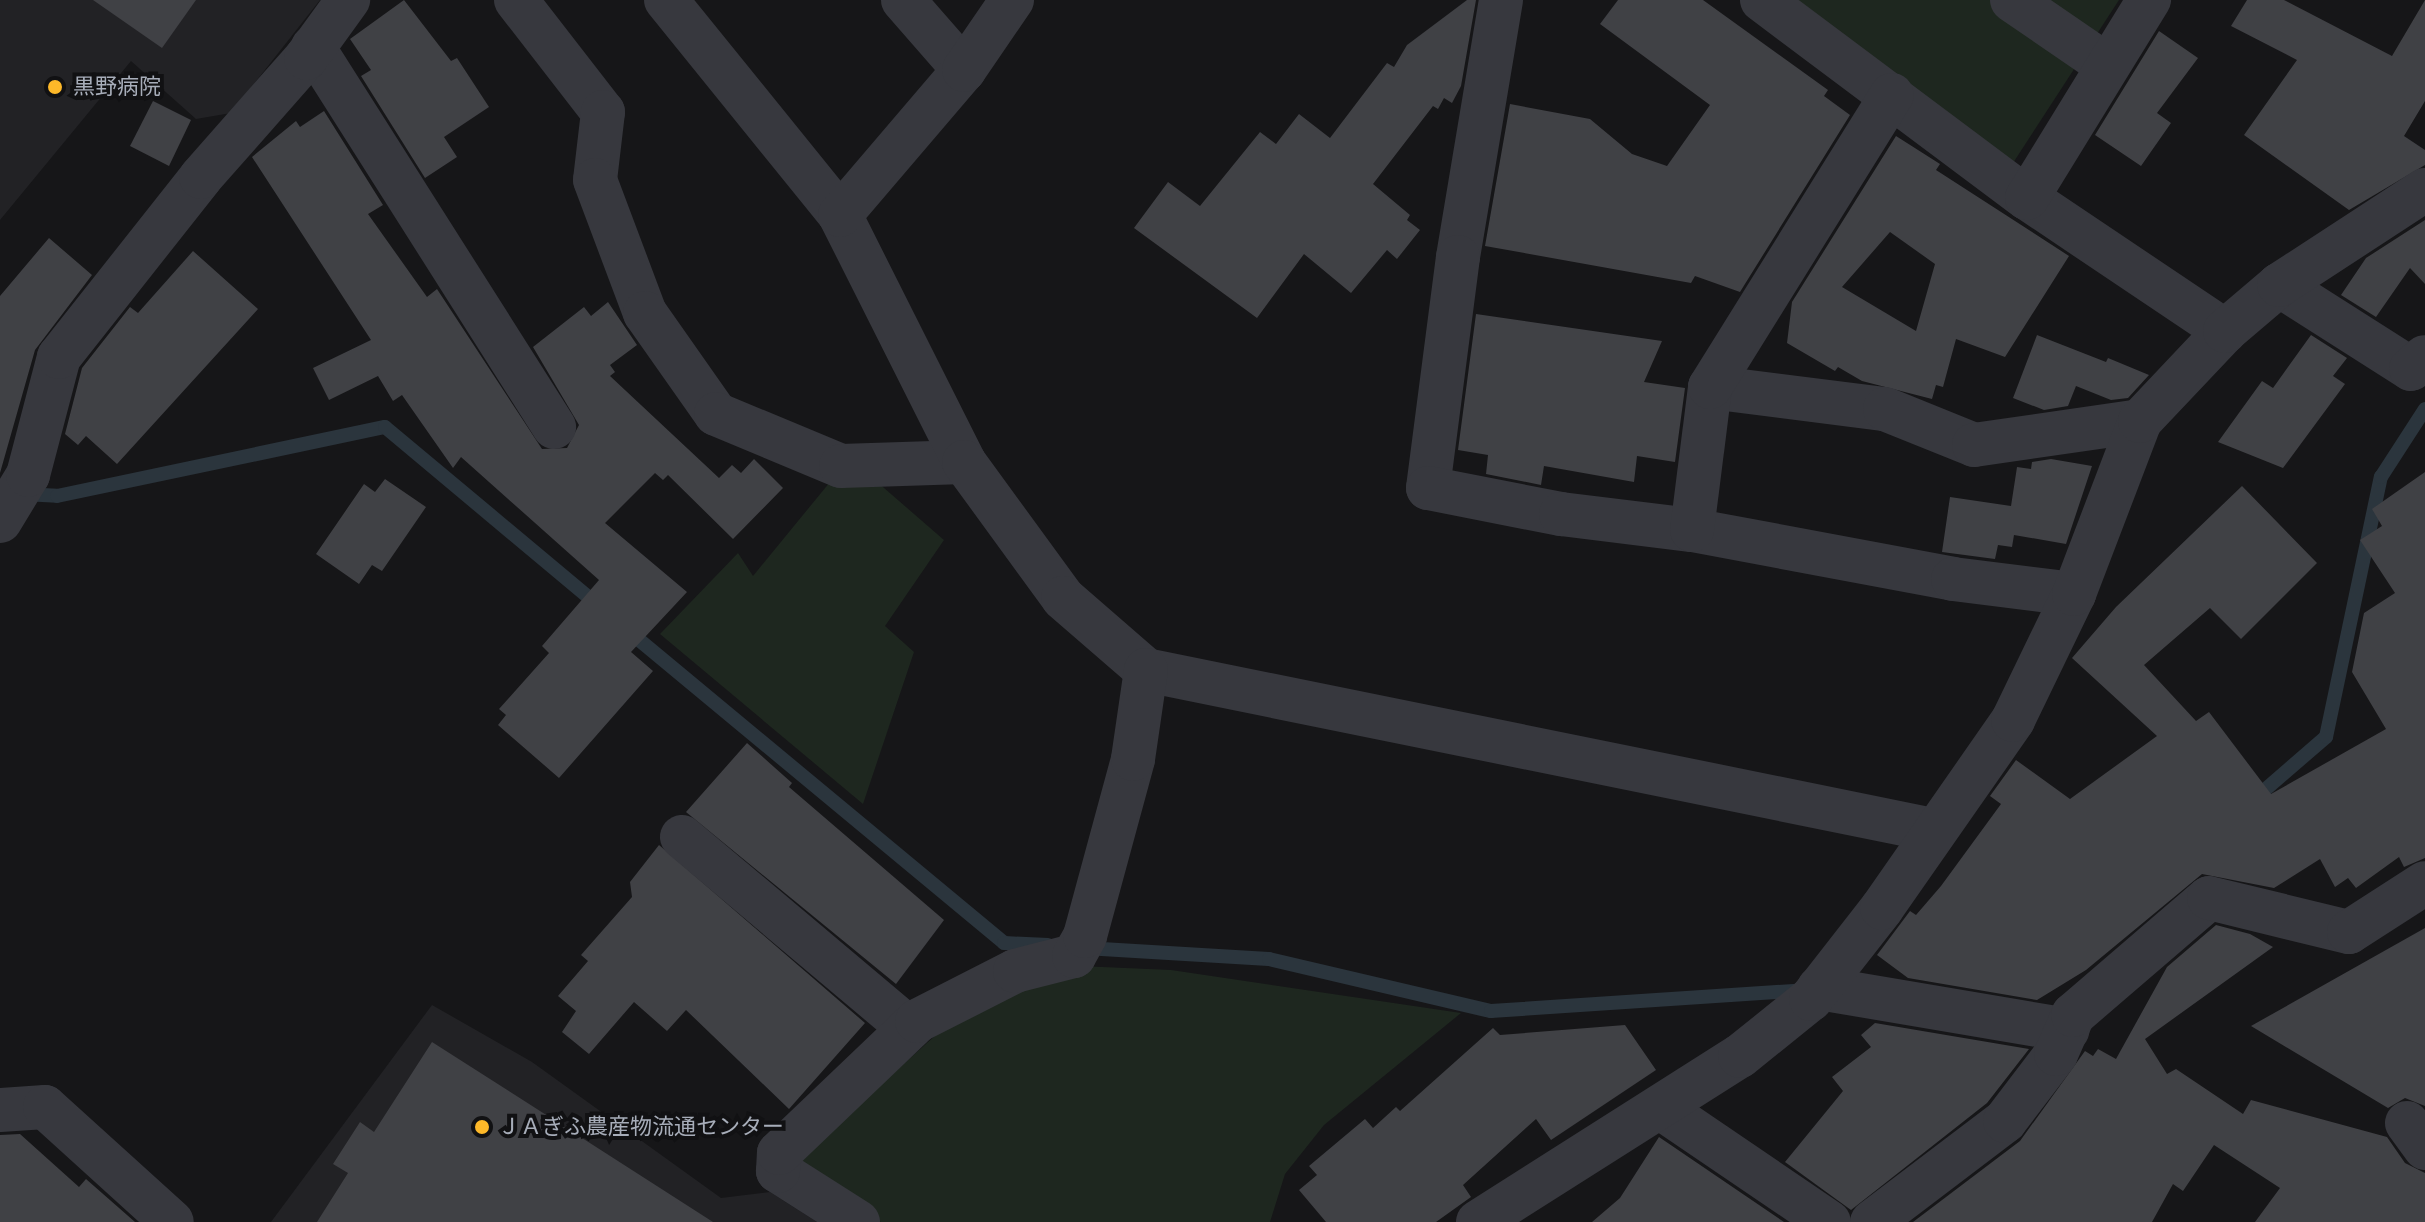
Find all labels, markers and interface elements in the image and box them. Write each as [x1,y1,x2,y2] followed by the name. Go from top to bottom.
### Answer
[73,74,161,100] place label: 黒野病院
[44,76,66,98] marker: 黒野病院
[498,1114,784,1140] place label: ＪＡぎふ農産物流通センター
[473,1118,491,1136] marker: ＪＡぎふ農産物流通センター

